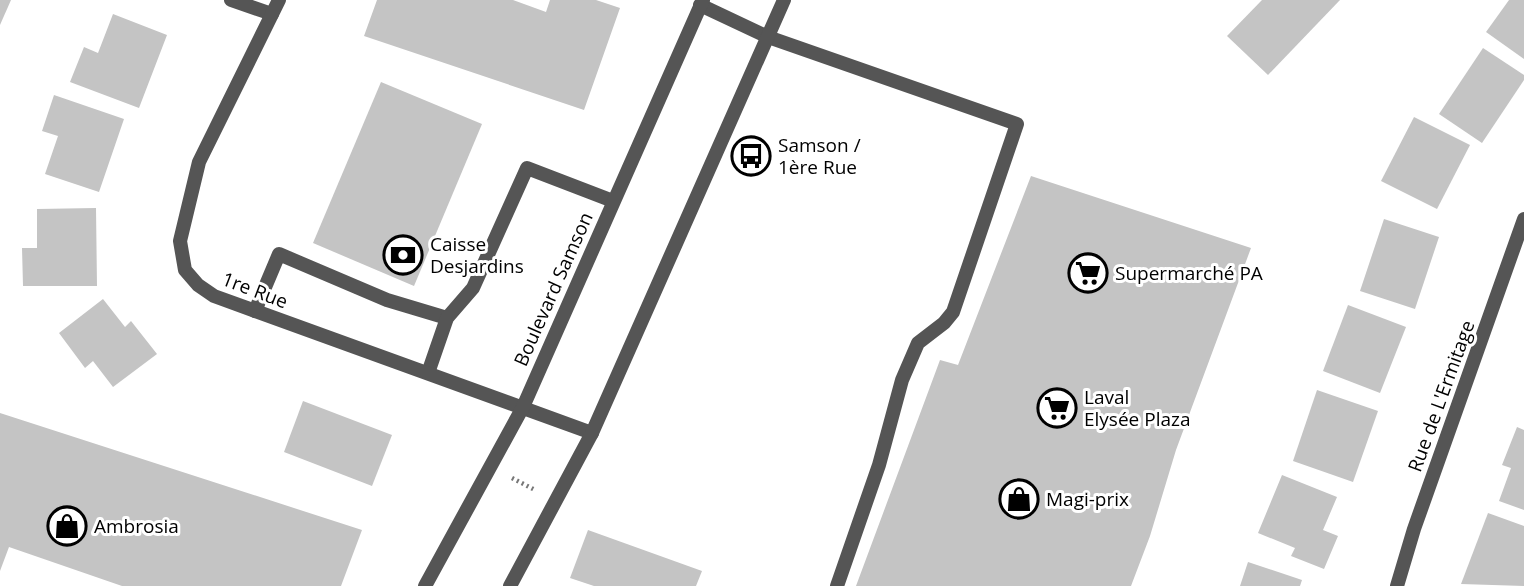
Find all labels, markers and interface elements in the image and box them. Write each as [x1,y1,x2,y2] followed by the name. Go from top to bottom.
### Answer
[778,132,861,180] place label: Samson / 1ère Rue
[730,135,772,177] bus stop icon: Samson / 1ère Rue
[507,208,599,370] street label: Boulevard Samson
[430,231,524,279] place label: Caisse Desjardins
[382,234,424,276] bank icon: Caisse Desjardins
[1067,252,1109,294] supermarket icon: Supermarché PA
[1115,260,1263,286] place label: Supermarché PA
[218,266,292,314] street label: 1re Rue
[1402,317,1480,475] street label: Rue de L'Ermitage
[1084,384,1190,432] place label: Laval Elysée Plaza
[1036,387,1078,429] supermarket icon: Laval Elysée Plaza
[998,478,1040,520] shop icon: Magi-prix
[1046,486,1129,512] place label: Magi-prix
[46,505,88,547] shop icon: Ambrosia
[94,513,179,539] place label: Ambrosia

